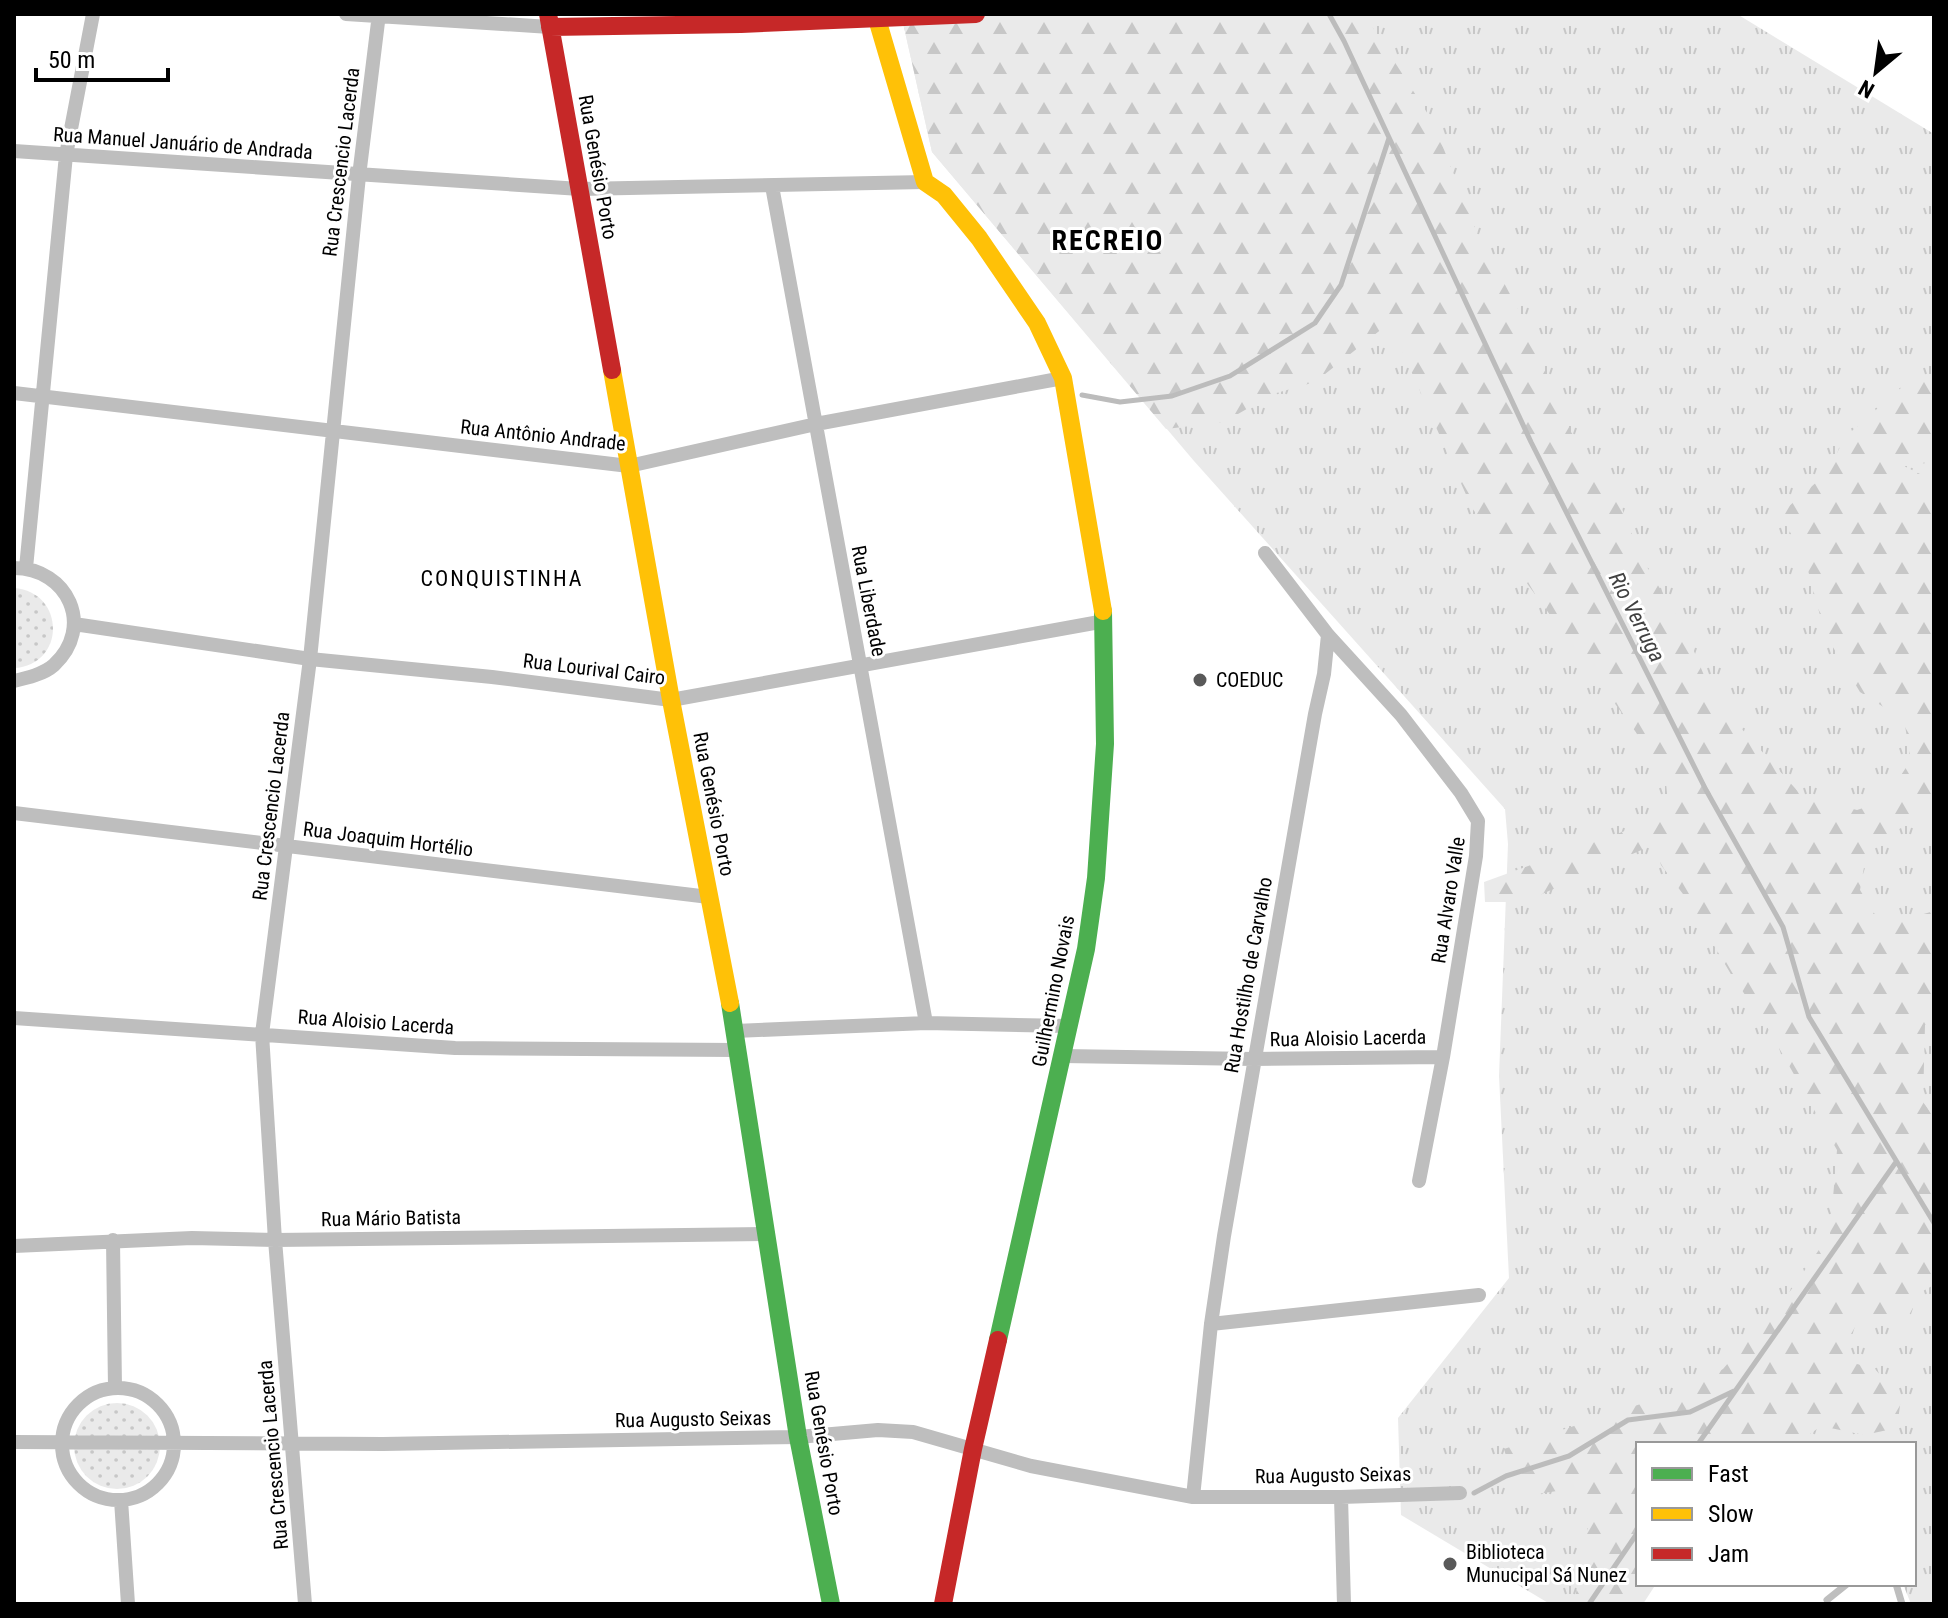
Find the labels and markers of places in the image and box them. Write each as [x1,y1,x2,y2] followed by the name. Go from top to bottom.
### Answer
[1216,668,1283,692] place label: COEDUC
[1191,671,1209,689] marker: COEDUC
[1466,1540,1627,1587] place label: Biblioteca Munucipal Sá Nunez
[1441,1555,1459,1573] marker: Biblioteca Munucipal Sá Nunez

